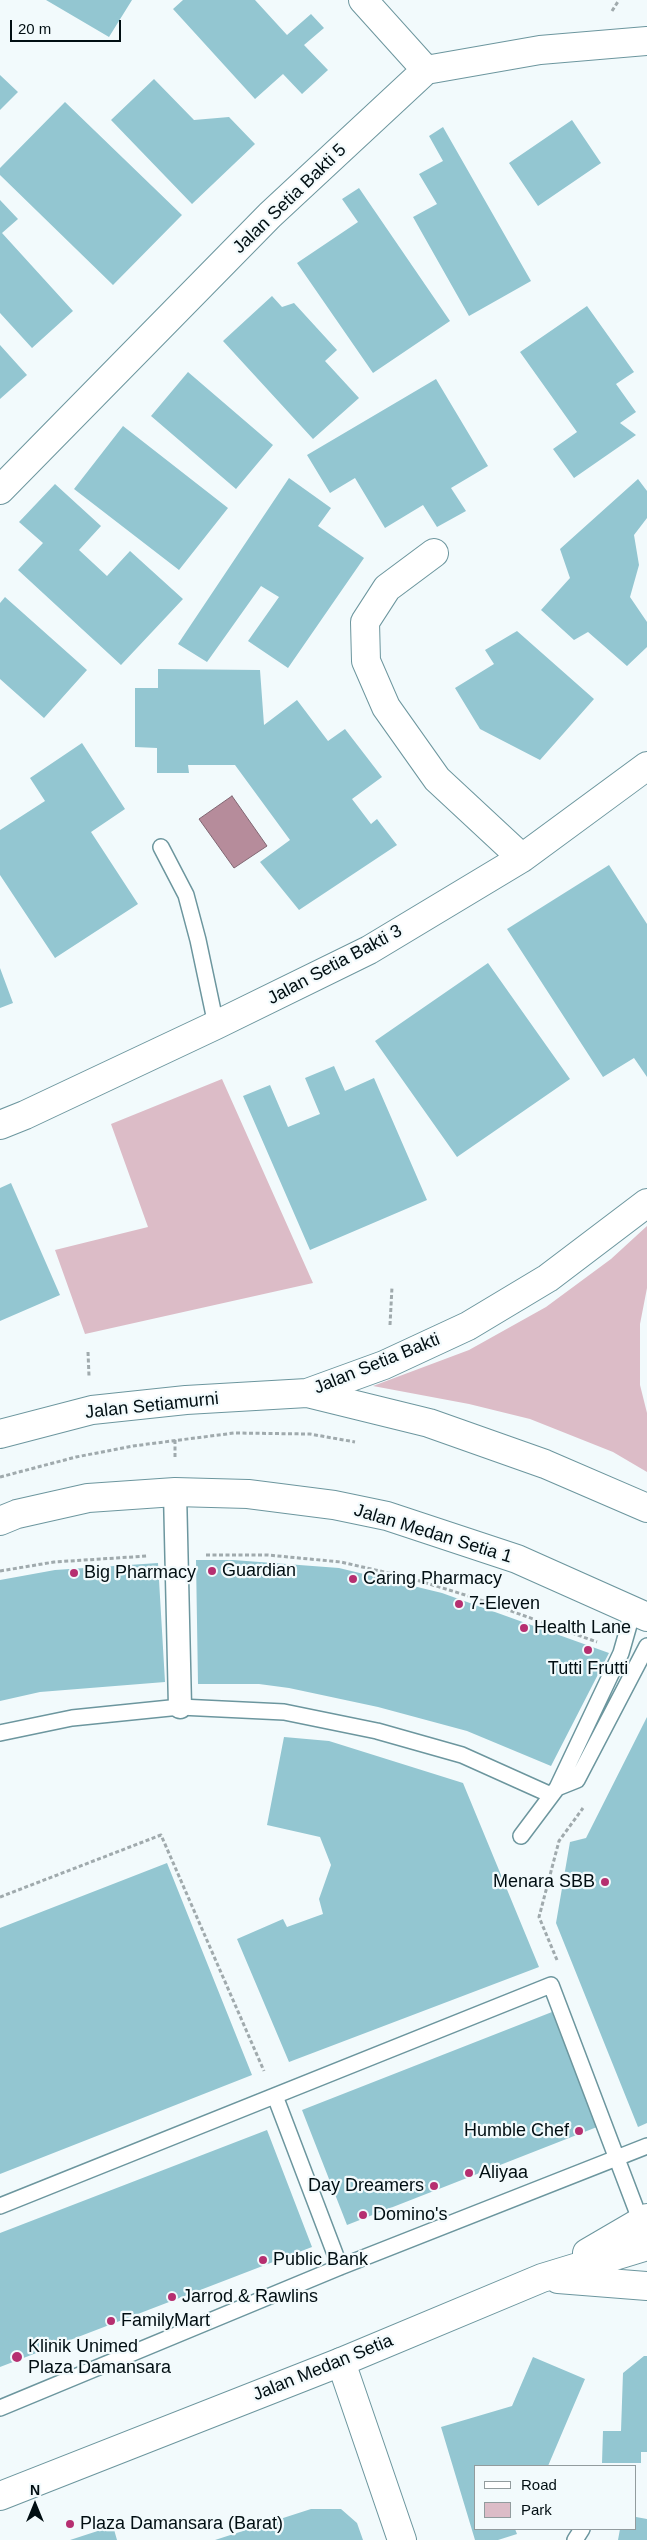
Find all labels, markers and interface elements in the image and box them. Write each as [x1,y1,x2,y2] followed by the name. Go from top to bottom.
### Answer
[12,10,124,42] scale bar
[18,20,51,37] text: 20 m
[229,139,351,259] street label: Jalan Setia Bakti 5
[264,920,406,1010] street label: Jalan Setia Bakti 3
[311,1329,443,1399] street label: Jalan Setia Bakti
[84,1388,220,1424] street label: Jalan Setiamurni
[351,1500,515,1568] street label: Jalan Medan Setia 1
[222,1560,296,1582] place label: Guardian
[84,1562,196,1584] place label: Big Pharmacy
[206,1565,218,1577] marker: Guardian
[68,1567,80,1579] marker: Big Pharmacy
[363,1568,502,1590] place label: Caring Pharmacy
[347,1573,359,1585] marker: Caring Pharmacy
[469,1593,540,1615] place label: 7-Eleven
[453,1598,465,1610] marker: 7-Eleven
[534,1617,631,1639] place label: Health Lane
[518,1622,530,1634] marker: Health Lane
[582,1644,594,1656] marker: Tutti Frutti
[548,1658,628,1680] place label: Tutti Frutti
[493,1871,595,1893] place label: Menara SBB
[599,1876,611,1888] marker: Menara SBB
[464,2120,569,2142] place label: Humble Chef
[573,2125,585,2137] marker: Humble Chef
[479,2162,528,2184] place label: Aliyaa
[463,2167,475,2179] marker: Aliyaa
[308,2175,424,2197] place label: Day Dreamers
[428,2180,440,2192] marker: Day Dreamers
[373,2204,447,2226] place label: Domino's
[357,2209,369,2221] marker: Domino's
[273,2249,368,2271] place label: Public Bank
[257,2254,269,2266] marker: Public Bank
[182,2286,318,2308] place label: Jarrod & Rawlins
[166,2291,178,2303] marker: Jarrod & Rawlins
[121,2310,210,2332] place label: FamilyMart
[105,2315,117,2327] marker: FamilyMart
[250,2330,396,2406] street label: Jalan Medan Setia
[28,2336,171,2378] place label: Klinik Unimed Plaza Damansara
[10,2350,24,2364] marker: Klinik Unimed Plaza Damansara
[474,2465,637,2530] legend
[521,2476,557,2493] text: Road
[10,2480,60,2530] north arrow
[30,2482,40,2498] text: N
[521,2501,552,2518] text: Park
[80,2513,283,2535] place label: Plaza Damansara (Barat)
[64,2518,76,2530] marker: Plaza Damansara (Barat)

